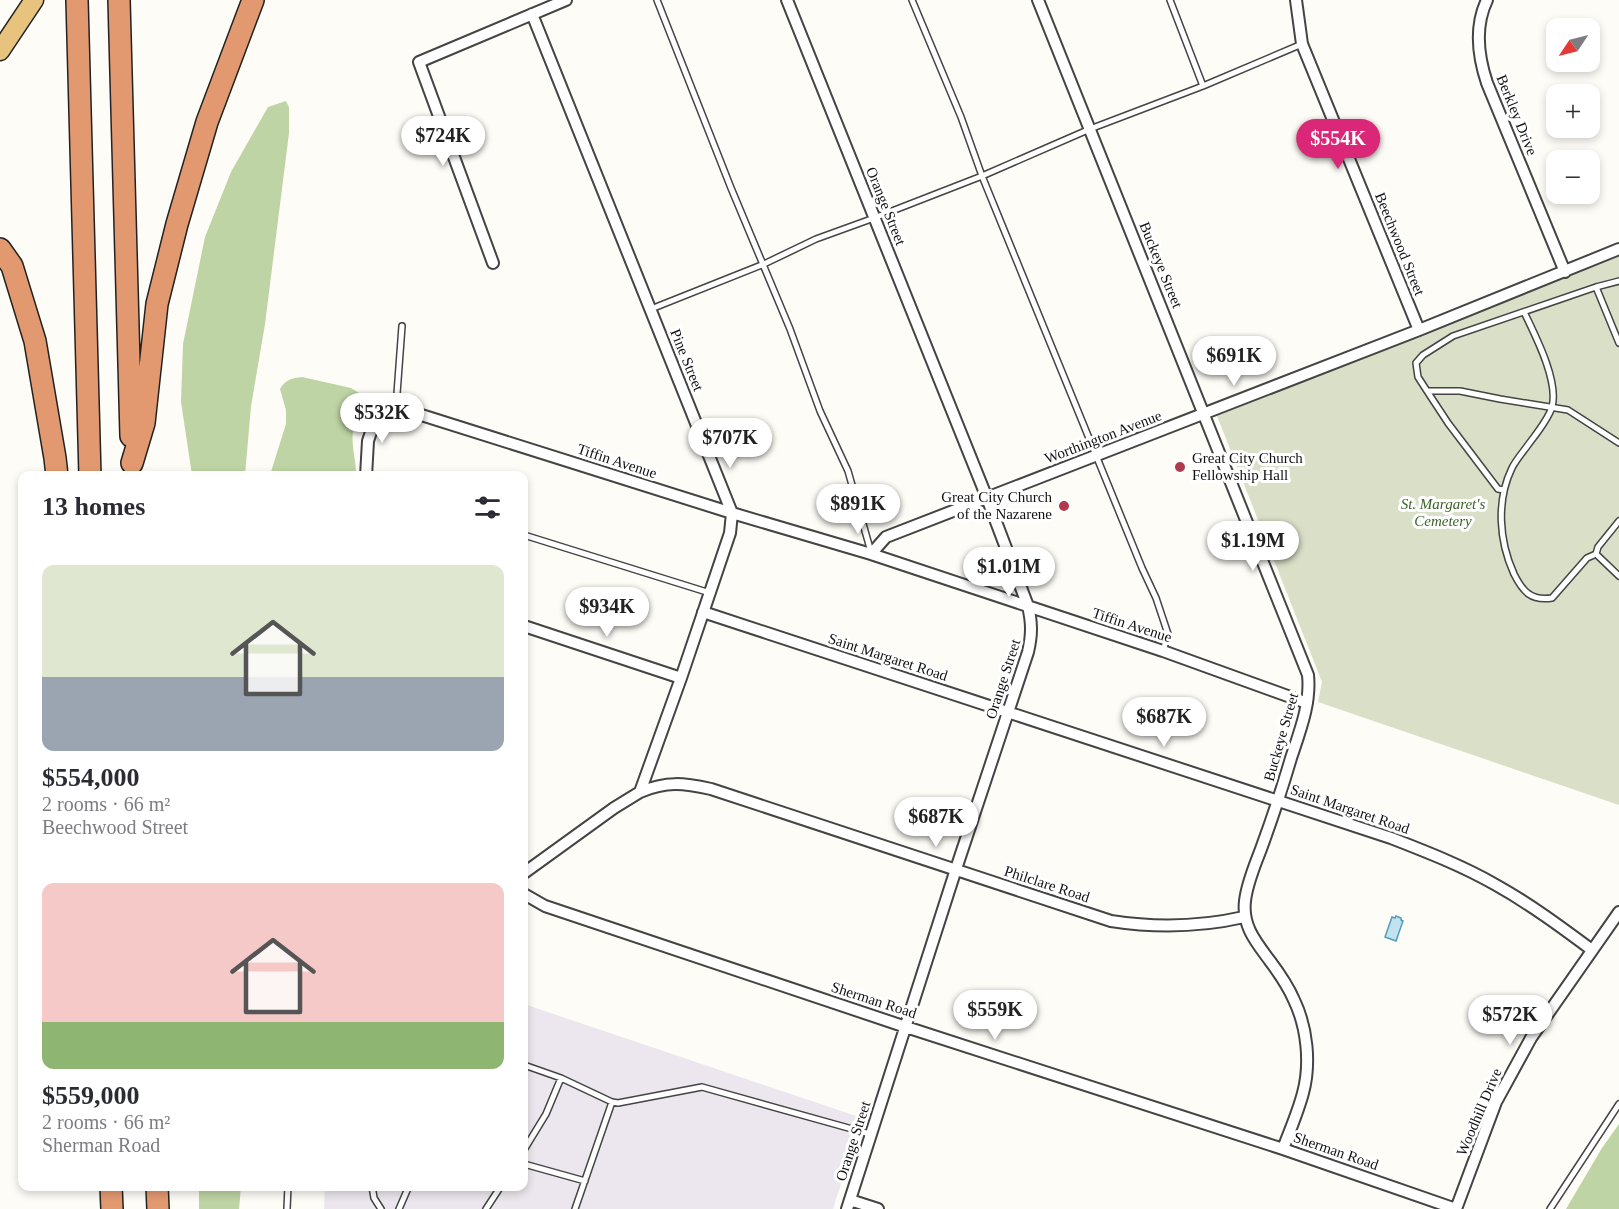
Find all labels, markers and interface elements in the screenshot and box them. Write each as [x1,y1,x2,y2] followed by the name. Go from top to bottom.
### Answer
[1546,18,1600,72] north arrow
[1546,18,1600,204] map controls
[1494,72,1541,158] street label: Berkley Drive
[1546,84,1600,138] button: +
[401,116,485,167] pin: $724K
[1296,119,1380,170] pin: $554K
[415,124,471,146] text: $724K
[1310,127,1366,149] text: $554K
[1546,150,1600,204] button: −
[863,165,909,248] street label: Orange Street
[1372,190,1428,299] street label: Beechwood Street
[1136,220,1186,311] street label: Buckeye Street
[667,327,707,394] street label: Pine Street
[1192,336,1276,387] pin: $691K
[1206,344,1262,366] text: $691K
[340,393,424,444] pin: $532K
[354,401,410,423] text: $532K
[1042,407,1164,467] street label: Worthington Avenue
[688,418,772,469] pin: $707K
[702,426,758,448] text: $707K
[575,441,659,481] street label: Tiffin Avenue
[1192,450,1303,483] place label: Great City Church Fellowship Hall
[1173,460,1187,474] marker: Great City Church Fellowship Hall
[816,484,900,535] pin: $891K
[941,489,1052,522] place label: Great City Church of the Nazarene
[471,491,504,524] icon: filters
[42,492,145,521] text: 13 homes
[830,492,886,514] text: $891K
[1401,496,1485,529] park label: St. Margaret's Cemetery
[1057,499,1071,513] marker: Great City Church of the Nazarene
[1204,521,1302,572] pin: $1.19M
[1221,529,1285,551] text: $1.19M
[960,547,1058,598] pin: $1.01M
[977,555,1041,577] text: $1.01M
[565,587,649,638] pin: $934K
[579,595,635,617] text: $934K
[219,604,327,712] icon: home
[1090,605,1174,645] street label: Tiffin Avenue
[826,630,950,684] street label: Saint Margaret Road
[983,636,1024,721] street label: Orange Street
[1261,690,1301,783] street label: Buckeye Street
[1122,697,1206,748] pin: $687K
[1136,705,1192,727] text: $687K
[42,763,140,792] text: $554,000
[1288,781,1412,837] street label: Saint Margaret Road
[42,793,170,815] text: 2 rooms · 66 m²
[894,797,978,848] pin: $687K
[908,805,964,827] text: $687K
[42,816,188,838] text: Beechwood Street
[1002,863,1092,905] street label: Philclare Road
[219,922,327,1030] icon: home
[829,979,919,1021] street label: Sherman Road
[953,990,1037,1041] pin: $559K
[1468,995,1552,1046] pin: $572K
[967,998,1023,1020] text: $559K
[1482,1003,1538,1025] text: $572K
[1453,1066,1505,1158] street label: Woodhill Drive
[42,1081,140,1110] text: $559,000
[833,1098,874,1183] street label: Orange Street
[42,1111,170,1133] text: 2 rooms · 66 m²
[1291,1129,1381,1173] street label: Sherman Road
[42,1134,160,1156] text: Sherman Road

